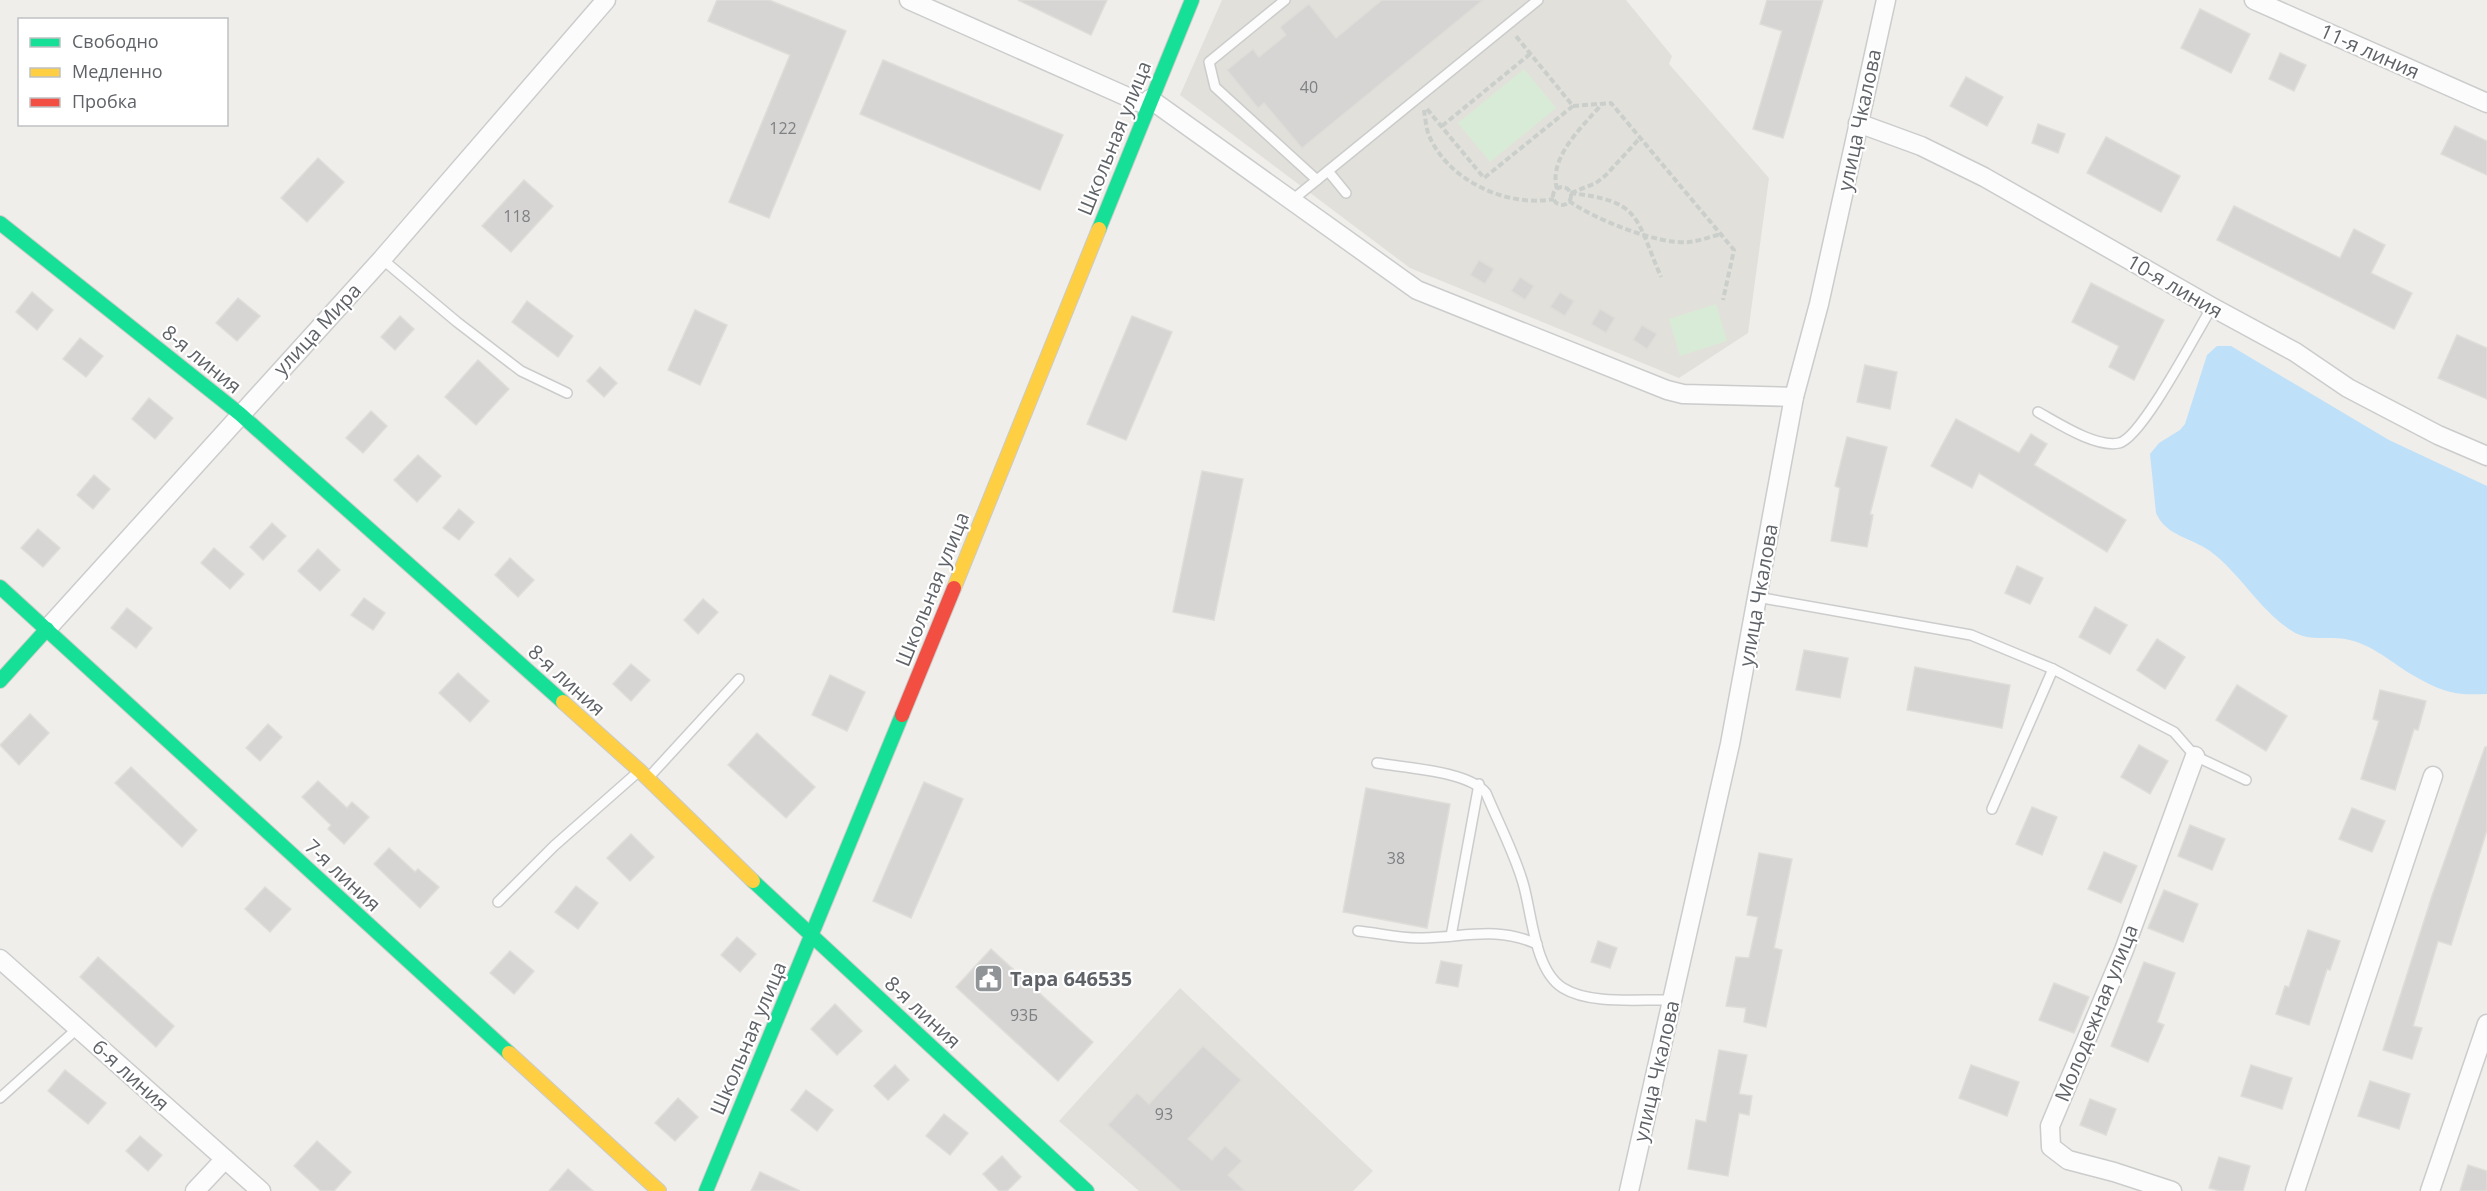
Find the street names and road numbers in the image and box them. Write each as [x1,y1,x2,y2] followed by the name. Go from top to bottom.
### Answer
[2316,17,2424,85] street label: 11-я линия
[1831,47,1887,193] street label: улица Чкалова
[1071,57,1157,219] street label: Школьная улица
[2122,248,2228,324] street label: 10-я линия
[267,277,367,381] street label: улица Мира
[157,319,247,399] street label: 8-я линия
[889,508,975,670] street label: Школьная улица
[1732,522,1784,668] street label: улица Чкалова
[523,638,611,722] street label: 8-я линия
[299,833,387,917] street label: 7-я линия
[2048,920,2144,1106] street label: Молодежная улица
[704,957,792,1119] street label: Школьная улица
[879,970,967,1054] street label: 8-я линия
[1627,998,1685,1144] street label: улица Чкалова
[87,1033,175,1117] street label: 6-я линия

